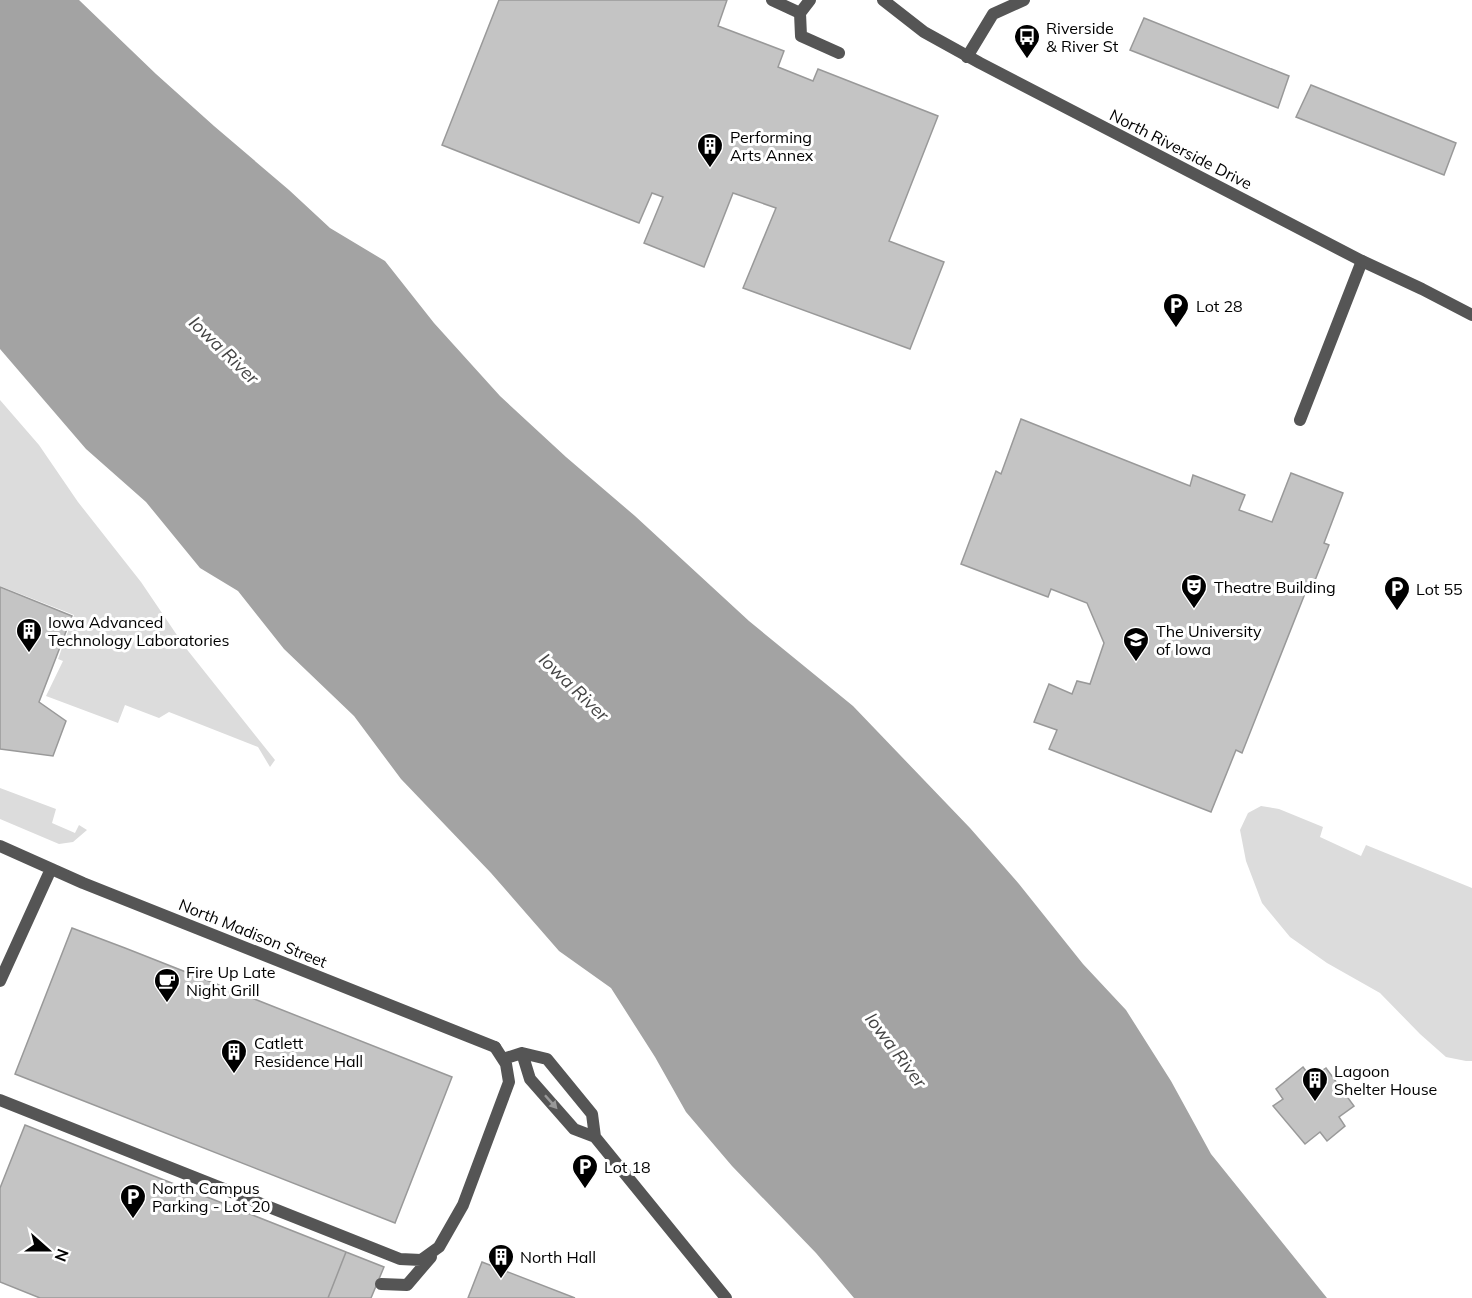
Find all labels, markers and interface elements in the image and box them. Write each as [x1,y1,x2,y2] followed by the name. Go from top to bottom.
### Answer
[1046,18,1119,56] place label: Riverside & River St
[1012,22,1042,60] bus stop icon: Riverside & River St
[1106,104,1256,194] street label: North Riverside Drive
[730,127,814,165] place label: Performing Arts Annex
[695,131,725,169] building icon: Performing Arts Annex
[1161,291,1191,329] parking icon: Lot 28
[1196,296,1243,316] place label: Lot 28
[184,311,265,390] water label: Iowa River
[1179,572,1209,610] theatre icon: Theatre Building
[1382,574,1412,612] parking icon: Lot 55
[1214,577,1336,597] place label: Theatre Building
[1416,579,1463,599] place label: Lot 55
[48,612,230,650] place label: Iowa Advanced Technology Laboratories
[14,616,44,654] building icon: Iowa Advanced Technology Laboratories
[1156,621,1262,659] place label: The University of Iowa
[1121,625,1151,663] school or university icon: The University of Iowa
[534,648,615,727] water label: Iowa River
[176,894,330,972] street label: North Madison Street
[186,962,275,1000] place label: Fire Up Late Night Grill
[152,966,182,1004] cafe icon: Fire Up Late Night Grill
[860,1008,933,1093] water label: Iowa River
[254,1033,363,1071] place label: Catlett Residence Hall
[219,1037,249,1075] building icon: Catlett Residence Hall
[1334,1061,1437,1099] place label: Lagoon Shelter House
[1300,1065,1330,1103] building icon: Lagoon Shelter House
[543,1095,557,1109] one-way arrow
[570,1152,600,1190] parking icon: Lot 18
[604,1157,651,1177] place label: Lot 18
[152,1178,270,1216] place label: North Campus Parking - Lot 20
[118,1182,148,1220] parking icon: North Campus Parking - Lot 20
[18,1220,78,1280] north arrow
[486,1242,516,1280] building icon: North Hall
[51,1246,74,1265] text: N
[520,1247,596,1267] place label: North Hall

